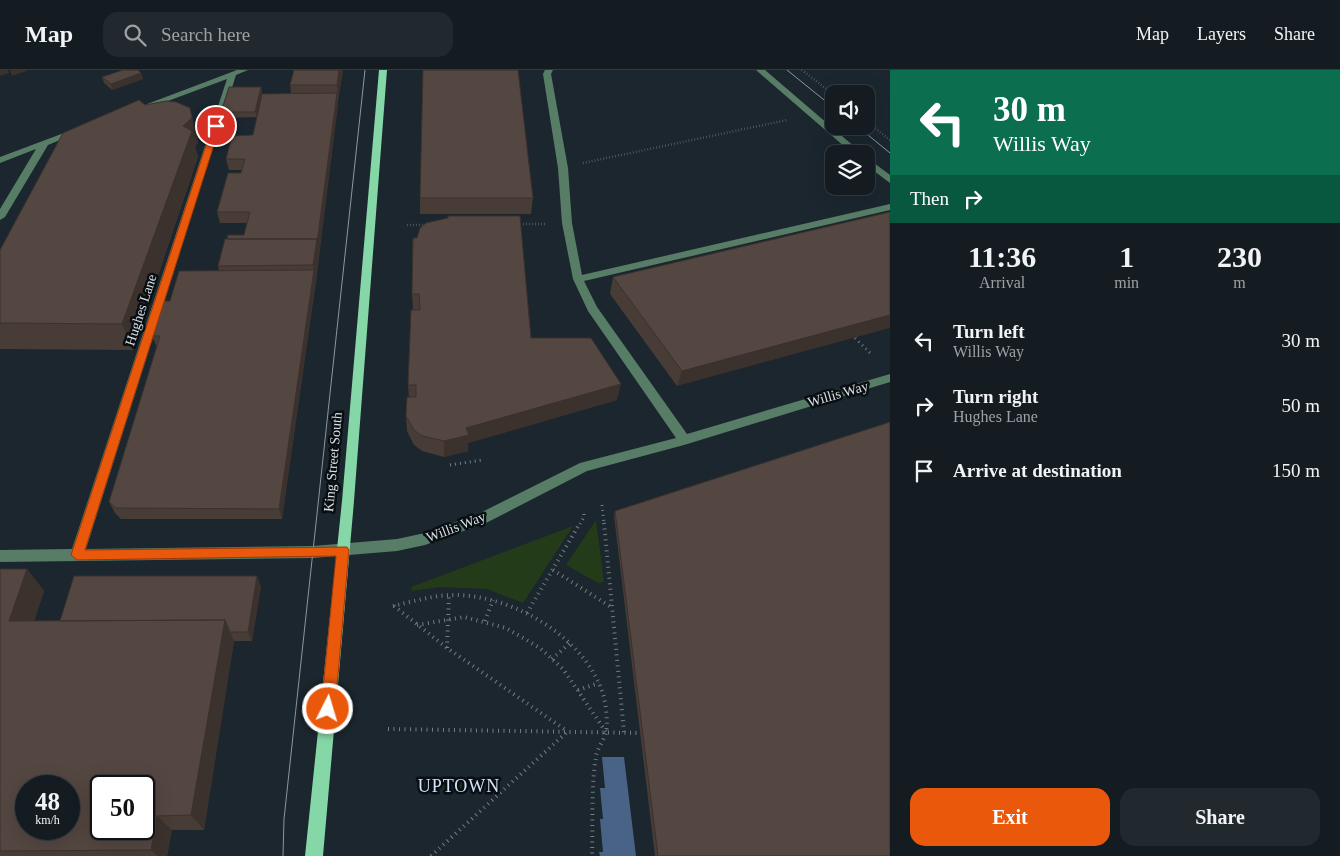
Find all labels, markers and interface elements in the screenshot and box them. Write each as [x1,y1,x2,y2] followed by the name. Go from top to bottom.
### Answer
[103,12,453,57] search box
[25,21,73,47] text: Map
[121,21,149,49] icon: search
[161,24,250,45] text: Search here
[1136,24,1169,44] text: Map
[1197,24,1246,44] text: Layers
[1274,24,1315,44] text: Share
[825,85,875,195] map controls
[825,85,875,135] button: sound
[910,90,975,155] icon: left
[993,90,1066,129] text: 30 m
[195,105,237,147] pin
[202,112,230,140] icon: arrive
[993,131,1091,156] text: Willis Way
[825,145,875,195] button: layers
[959,185,987,213] icon: right
[910,188,949,209] text: Then
[968,240,1036,273] text: 11:36
[1119,240,1134,273] text: 1
[1217,240,1262,273] text: 230
[122,272,160,348] street label: Hughes Lane
[979,274,1025,291] text: Arrival
[1114,274,1139,291] text: min
[1233,274,1246,291] text: m
[953,321,1025,342] text: Turn left
[910,327,938,355] icon: left
[1281,330,1320,351] text: 30 m
[953,343,1024,360] text: Willis Way
[806,378,870,410] street label: Willis Way
[953,386,1038,407] text: Turn right
[910,392,938,420] icon: right
[1281,395,1320,416] text: 50 m
[953,408,1038,425] text: Hughes Lane
[321,411,345,513] street label: King Street South
[910,457,938,485] icon: arrive
[953,460,1122,481] text: Arrive at destination
[1272,460,1320,481] text: 150 m
[424,509,488,545] street label: Willis Way
[301,682,353,734] position arrow
[90,775,155,840] speed limit sign: 50
[418,776,500,796] district label: UPTOWN
[35,788,60,815] text: 48
[910,788,1110,846] button: Exit
[1120,788,1320,846] button: Share
[35,813,60,827] text: km/h

